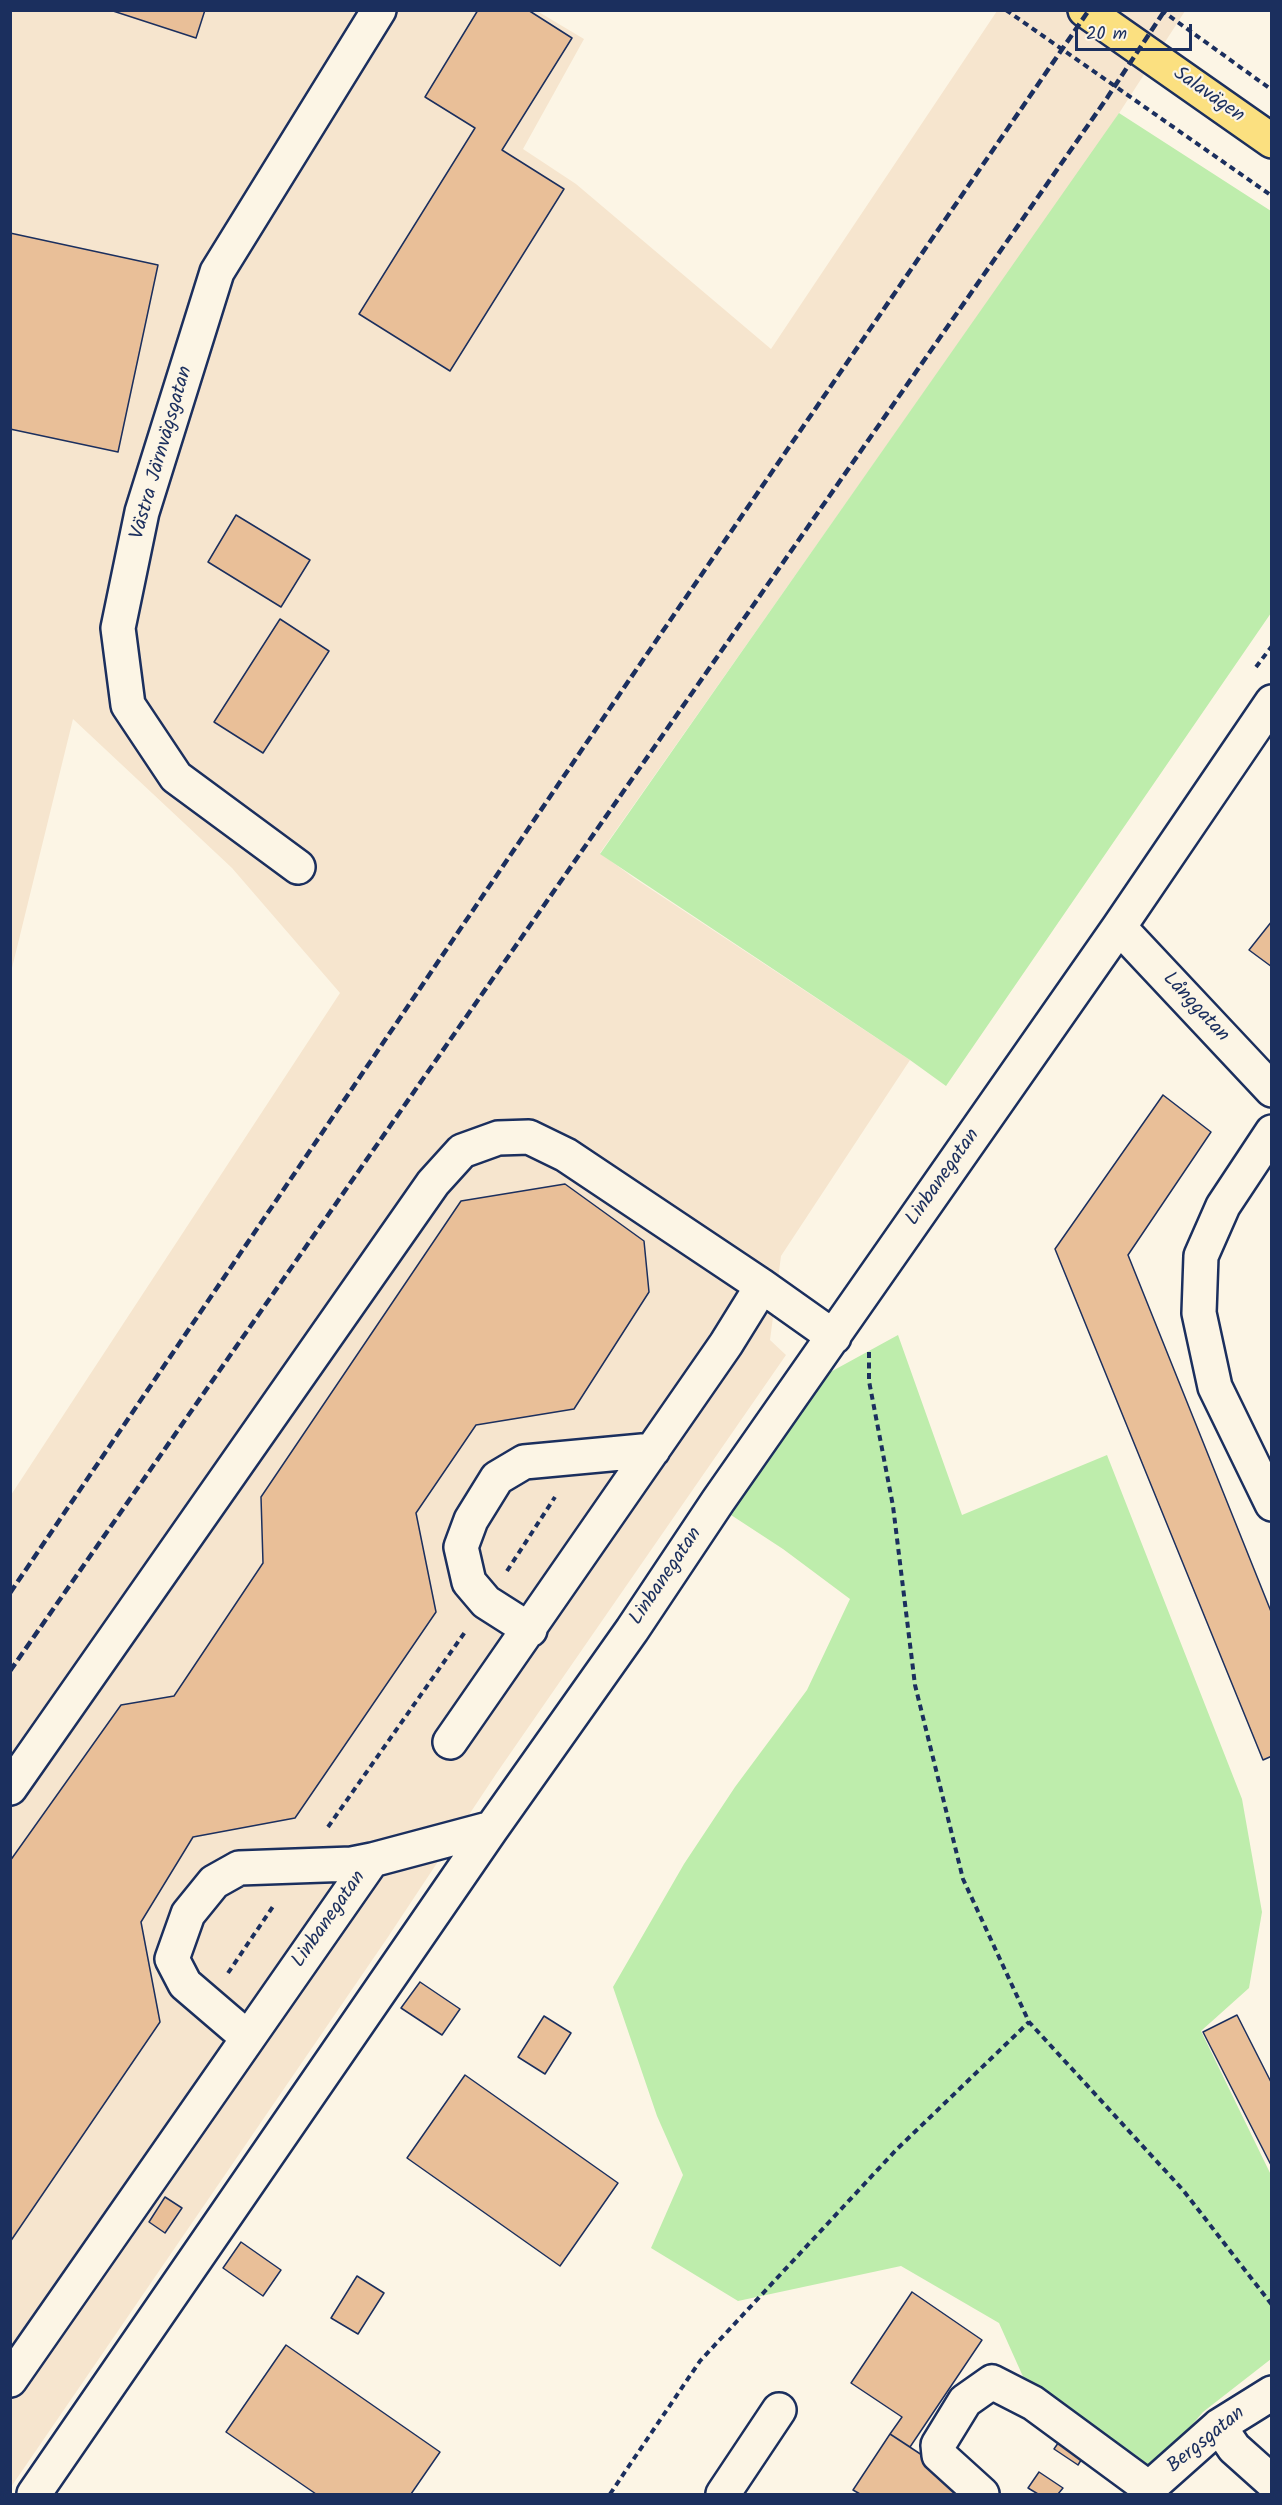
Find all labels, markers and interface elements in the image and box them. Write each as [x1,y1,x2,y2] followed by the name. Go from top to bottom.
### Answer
[1078,12,1195,50] scale bar
[1086,20,1127,49] text: 20 m
[1168,63,1248,129] street label: Salavägen
[127,364,199,542] street label: Västra Järnvägsgatan
[1156,968,1234,1048] street label: Långgatan
[902,1125,986,1231] street label: Linbanegatan
[626,1524,708,1630] street label: Linbanegatan
[288,1867,372,1973] street label: Linbanegatan
[1163,2402,1251,2480] street label: Bergsgatan

